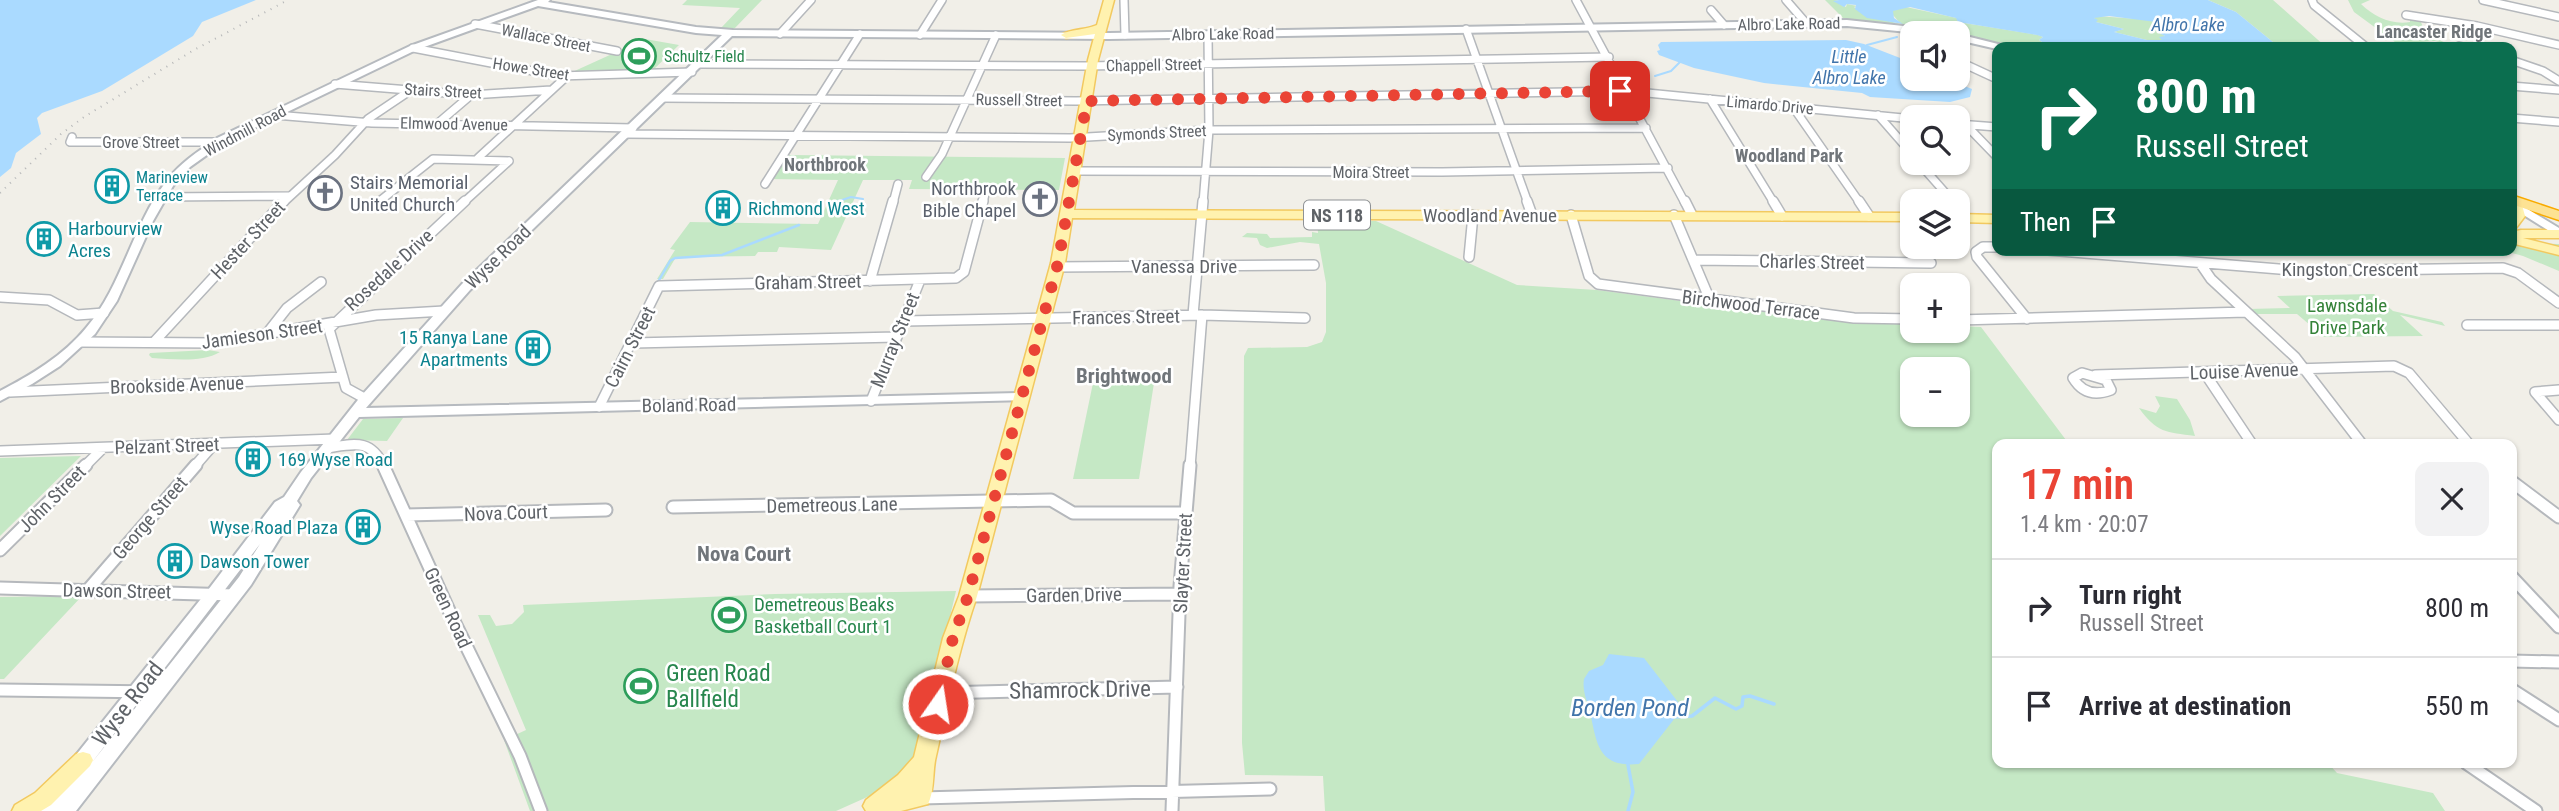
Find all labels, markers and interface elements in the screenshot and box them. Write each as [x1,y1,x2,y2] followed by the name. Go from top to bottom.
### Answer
[1737,14,1841,34] street label: Albro Lake Road
[2150,14,2225,35] water label: Albro Lake
[500,20,593,56] street label: Wallace Street
[1900,21,1970,427] map controls
[1900,21,1970,91] button: sound
[2376,21,2492,42] district label: Lancaster Ridge
[1171,24,1275,44] street label: Albro Lake Road
[620,37,658,75] sports icon: Schultz Field
[1811,46,1886,88] water label: Little Albro Lake
[664,47,745,66] place label: Schultz Field
[491,54,571,84] street label: Howe Street
[1106,55,1203,75] street label: Chappell Street
[1590,61,1650,121] pin
[2135,68,2257,125] text: 800 m
[2020,70,2111,161] icon: right
[1601,72,1639,110] icon: arrive
[404,79,483,103] street label: Stairs Street
[975,90,1063,110] street label: Russell Street
[1726,92,1814,118] street label: Limardo Drive
[201,101,289,161] street label: Windmill Road
[1900,105,1970,175] button: search
[400,114,508,134] street label: Elmwood Avenue
[1107,121,1207,145] street label: Symonds Street
[2135,127,2309,165] text: Russell Street
[102,133,180,152] street label: Grove Street
[1735,145,1843,166] district label: Woodland Park
[784,154,866,175] district label: Northbrook
[1332,163,1410,182] street label: Moira Street
[93,167,131,205] building icon: Marineview Terrace
[136,168,208,205] place label: Marineview Terrace
[350,171,468,216] place label: Stairs Memorial United Church
[306,174,344,212] church icon: Stairs Memorial United Church
[923,177,1016,222] place label: Northbrook Bible Chapel
[1021,180,1059,218] church icon: Northbrook Bible Chapel
[704,189,742,227] building icon: Richmond West
[1900,189,1970,259] button: layers
[206,196,290,284] street label: Hester Street
[748,197,865,220] place label: Richmond West
[1304,200,1370,230] road number: NS 118
[2085,203,2123,241] icon: arrive
[1423,204,1557,227] street label: Woodland Avenue
[2020,207,2071,237] text: Then
[68,217,162,262] place label: Harbourview Acres
[25,220,63,258] building icon: Harbourview Acres
[460,220,536,294] street label: Wyse Road
[340,224,438,316] street label: Rosedale Drive
[1759,250,1865,274] street label: Charles Street
[1131,255,1237,278] street label: Vanessa Drive
[2282,258,2418,281] street label: Kingston Crescent
[754,270,862,294] street label: Graham Street
[1900,273,1970,343] button: +
[1681,285,1821,325] street label: Birchwood Terrace
[866,289,924,391] street label: Murray Street
[2307,294,2387,339] park label: Lawnsdale Drive Park
[600,303,660,391] street label: Cairn Street
[1072,305,1180,329] street label: Frances Street
[200,314,324,354] street label: Jamieson Street
[399,326,508,371] place label: 15 Ranya Lane Apartments
[514,329,552,367] building icon: 15 Ranya Lane Apartments
[1900,357,1970,427] button: −
[2189,358,2299,384] street label: Louise Avenue
[1076,364,1172,388] district label: Brightwood
[110,371,244,399] street label: Brookside Avenue
[642,393,736,417] street label: Boland Road
[114,433,220,459] street label: Pelzant Street
[234,440,272,478] building icon: 169 Wyse Road
[278,448,393,471] place label: 169 Wyse Road
[13,460,91,538] street label: John Street
[2020,460,2134,509] text: 17 min
[2415,462,2489,536] button: close
[108,472,192,564] street label: George Street
[766,492,898,518] street label: Demetreous Lane
[464,500,548,526] street label: Nova Court
[344,508,382,546] building icon: Wyse Road Plaza
[2020,511,2149,538] text: 1.4 km · 20:07
[1169,512,1197,614] street label: Slayter Street
[210,516,338,539] place label: Wyse Road Plaza
[156,542,194,580] building icon: Dawson Tower
[697,542,791,566] district label: Nova Court
[200,550,309,573] place label: Dawson Tower
[419,564,477,652] street label: Green Road
[63,579,171,603] street label: Dawson Street
[2079,580,2181,610] text: Turn right
[1026,583,1122,607] street label: Garden Drive
[2020,589,2058,627] icon: right
[754,593,894,638] place label: Demetreous Beaks Basketball Court 1
[2425,593,2489,623] text: 800 m
[710,596,748,634] sports icon: Demetreous Beaks Basketball Court 1
[2079,610,2204,637] text: Russell Street
[87,656,169,752] street label: Wyse Road
[666,660,771,713] place label: Green Road Ballfield
[622,667,660,705] sports icon: Green Road Ballfield
[901,667,975,741] position arrow
[1009,675,1151,705] street label: Shamrock Drive
[2020,687,2058,725] icon: arrive
[2079,691,2291,721] text: Arrive at destination
[2425,691,2489,721] text: 550 m
[1571,694,1689,722] water label: Borden Pond

